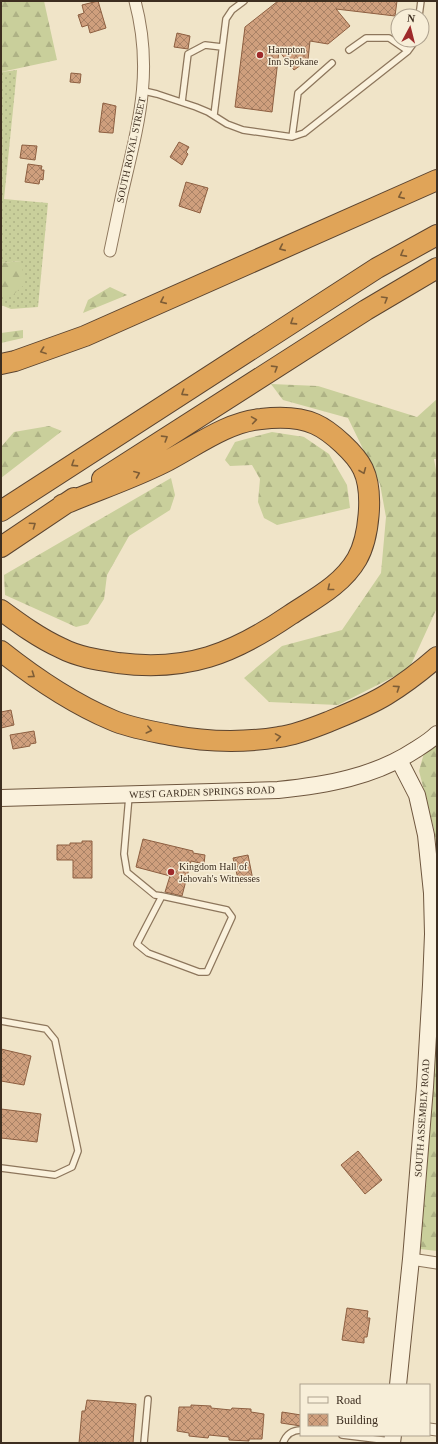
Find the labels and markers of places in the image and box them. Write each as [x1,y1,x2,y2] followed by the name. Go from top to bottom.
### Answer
[268,44,319,67] place label: Hampton Inn Spokane
[255,50,265,60] marker: Hampton Inn Spokane
[179,861,260,884] place label: Kingdom Hall of Jehovah's Witnesses
[166,867,176,877] marker: Kingdom Hall of Jehovah's Witnesses

